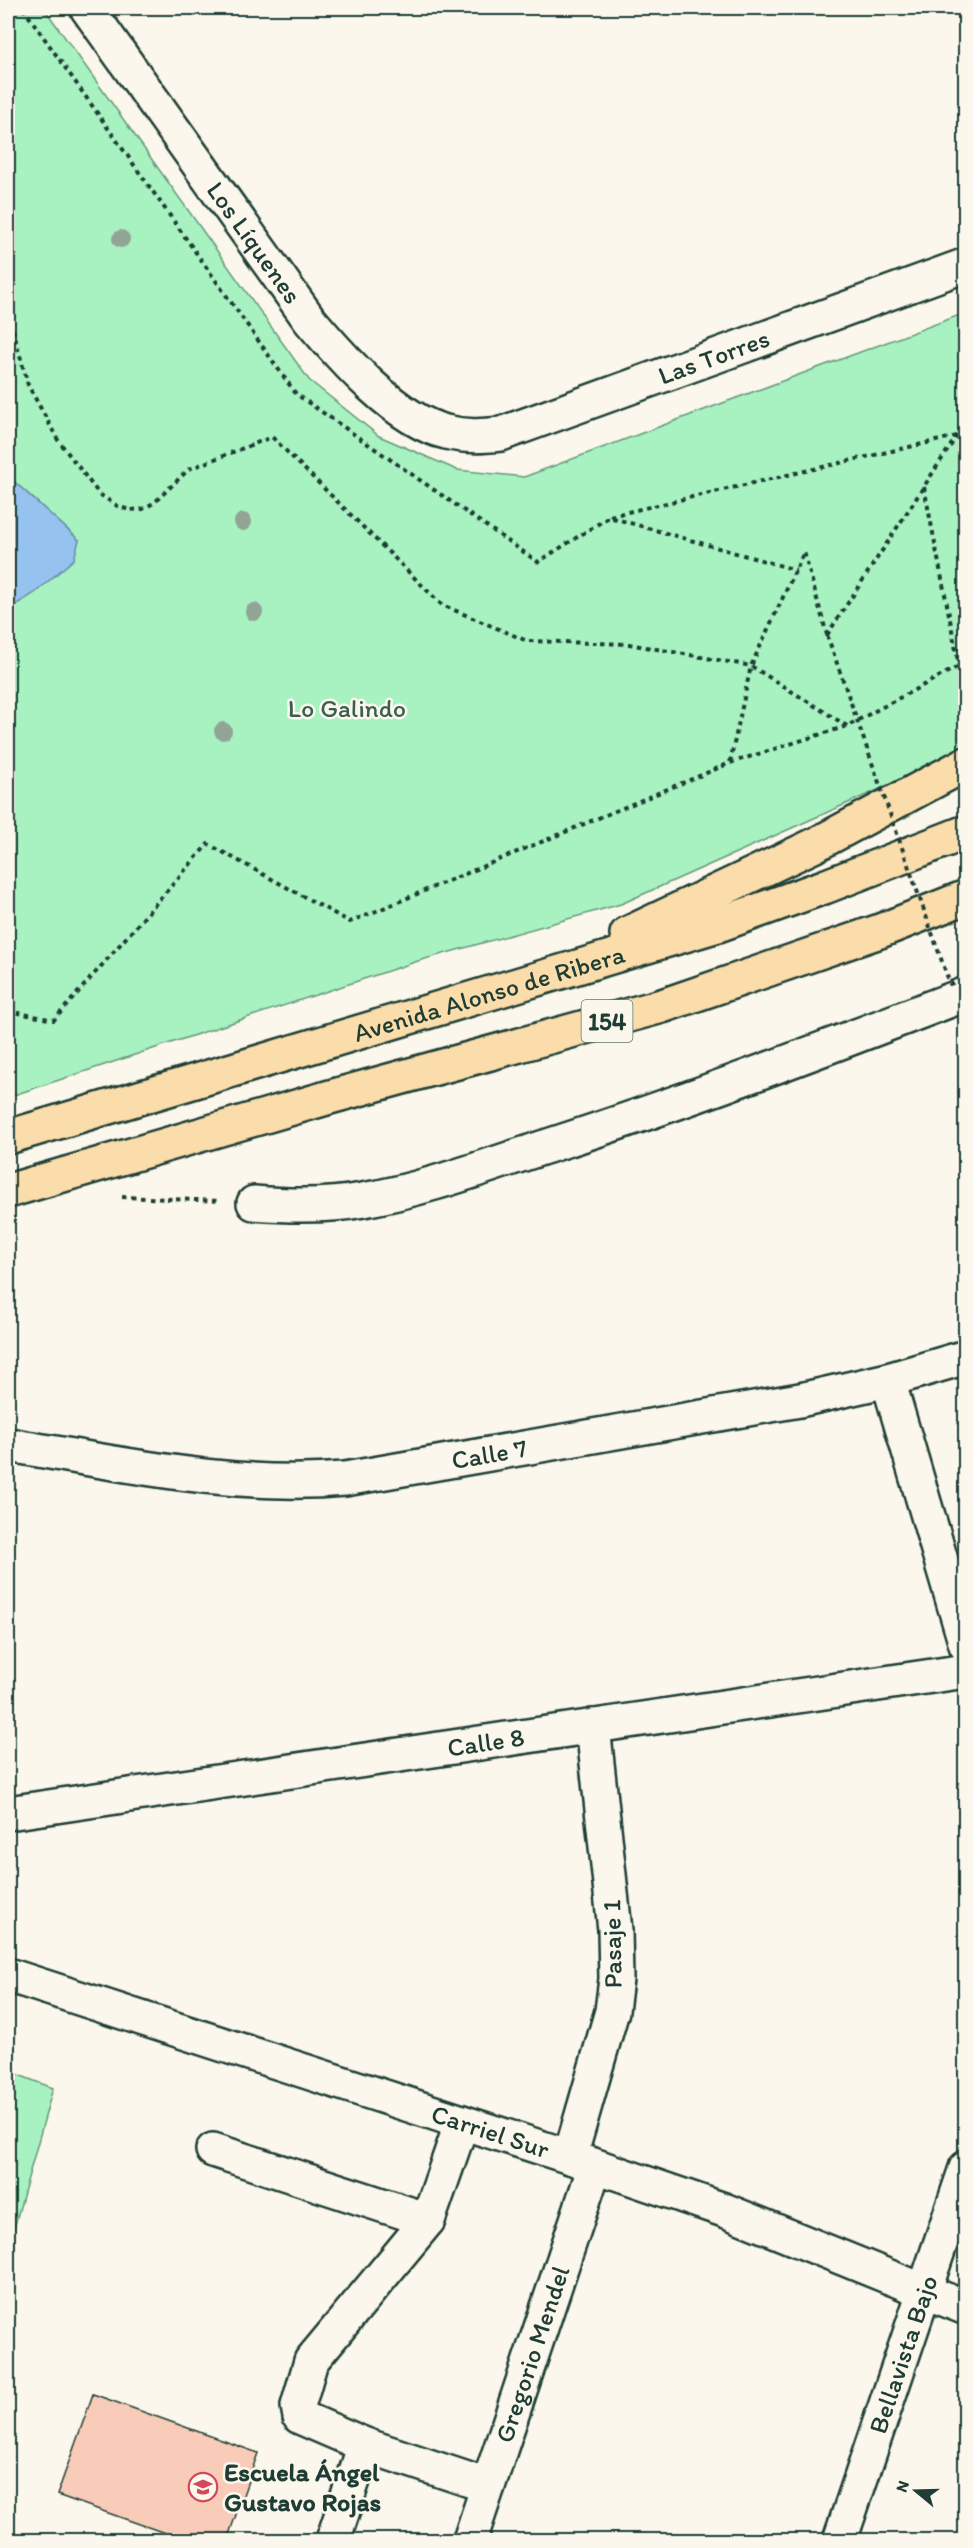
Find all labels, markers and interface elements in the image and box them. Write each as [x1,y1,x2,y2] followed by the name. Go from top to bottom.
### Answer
[200,175,309,310] street label: Los Líquenes
[654,322,774,392] street label: Las Torres
[288,692,406,724] park label: Lo Galindo
[350,938,629,1049] street label: Avenida Alonso de Ribera
[582,1000,632,1042] road number: 154
[449,1432,529,1476] street label: Calle 7
[445,1721,526,1764] street label: Calle 8
[595,1899,629,1989] street label: Pasaje 1
[427,2097,554,2165] street label: Carriel Sur
[488,2262,577,2447] street label: Gregorio Mendel
[861,2271,945,2438] street label: Bellavista Bajo
[224,2456,381,2518] place label: Escuela Ángel Gustavo Rojas
[886,2461,946,2521] north arrow
[187,2471,219,2503] school or university icon: Escuela Ángel Gustavo Rojas
[892,2478,913,2494] text: N

